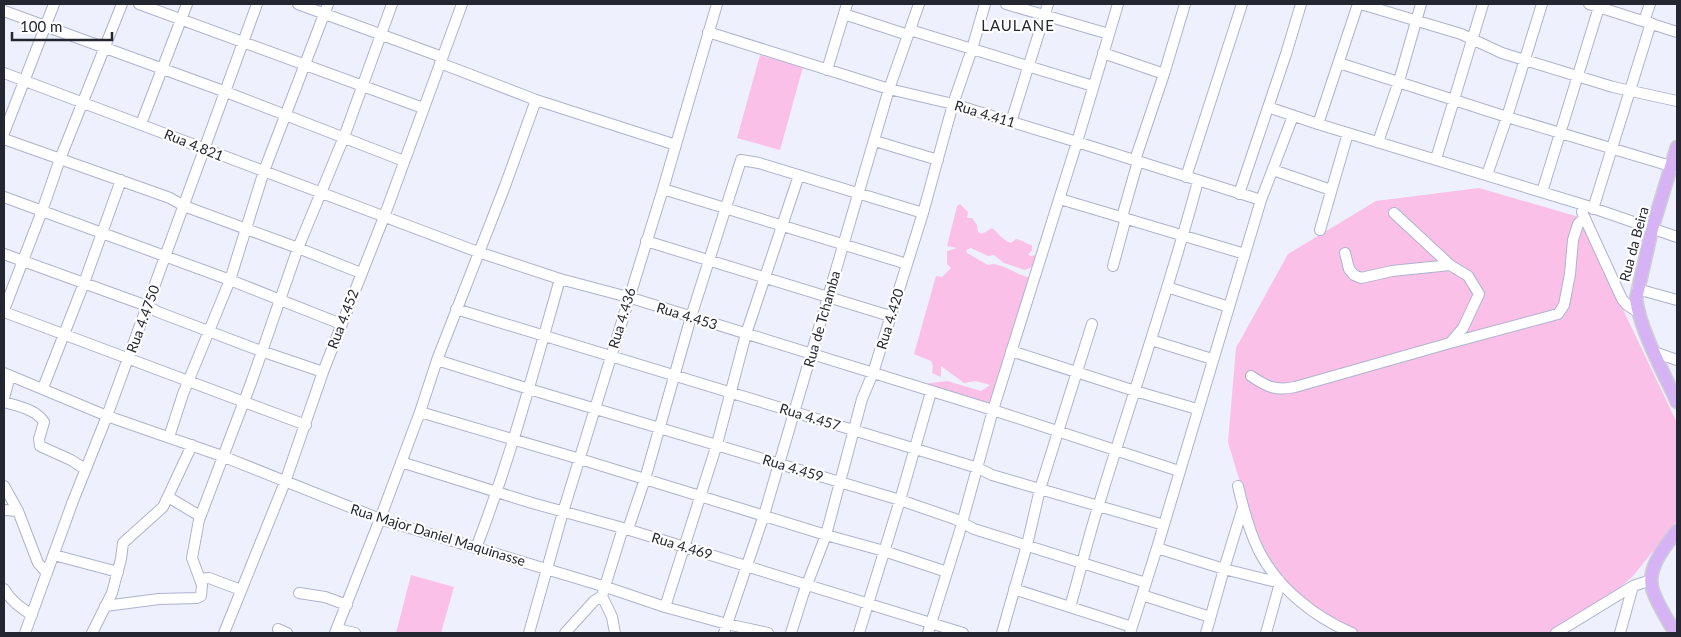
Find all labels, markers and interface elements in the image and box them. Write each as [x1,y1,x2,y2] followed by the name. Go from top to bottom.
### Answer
[12,10,112,42] scale bar
[981,16,1055,34] district label: LAULANE
[20,17,62,35] text: 100 m
[953,96,1018,131] street label: Rua 4.411
[162,125,226,164] street label: Rua 4.821
[1615,205,1652,283] street label: Rua da Beira
[800,269,843,369] street label: Rua de Tchamba
[122,283,163,355] street label: Rua 4.4750
[604,285,639,350] street label: Rua 4.436
[872,286,907,351] street label: Rua 4.420
[323,287,362,351] street label: Rua 4.452
[655,298,720,333] street label: Rua 4.453
[778,399,843,434] street label: Rua 4.457
[761,450,826,485] street label: Rua 4.459
[349,500,528,569] street label: Rua Major Daniel Maquinasse
[650,528,715,563] street label: Rua 4.469

